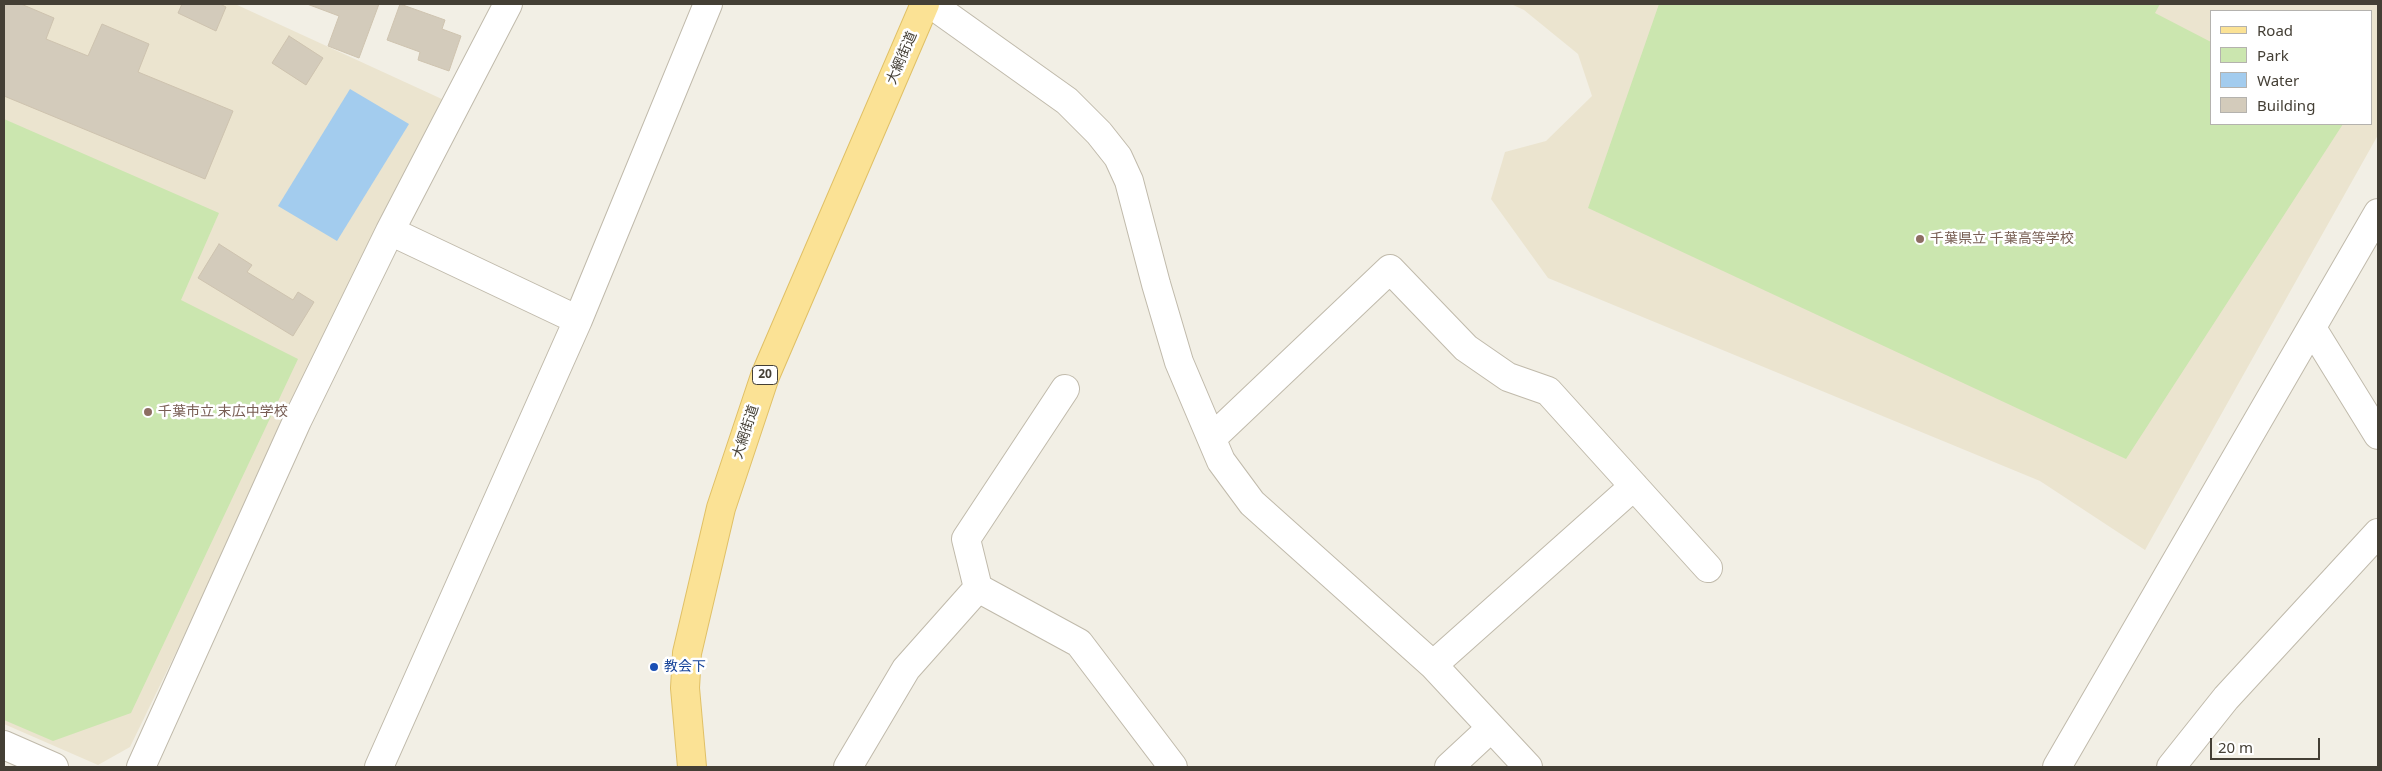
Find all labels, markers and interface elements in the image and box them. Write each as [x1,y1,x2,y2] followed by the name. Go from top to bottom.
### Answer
[2210,10,2372,125] legend
[2257,20,2293,40] text: Road
[883,29,921,87] street label: 大網街道
[2257,45,2289,65] text: Park
[2257,70,2299,90] text: Water
[2257,95,2315,115] text: Building
[1930,231,2074,247] place label: 千葉県立 千葉高等学校
[1914,233,1926,245] marker: 千葉県立 千葉高等学校
[752,366,778,384] road number: 20
[729,403,763,461] street label: 大網街道
[158,404,288,420] place label: 千葉市立 末広中学校
[142,406,154,418] marker: 千葉市立 末広中学校
[664,659,706,675] place label: 教会下
[648,661,660,673] marker: 教会下
[2212,728,2322,760] scale bar
[2218,737,2253,757] text: 20 m

